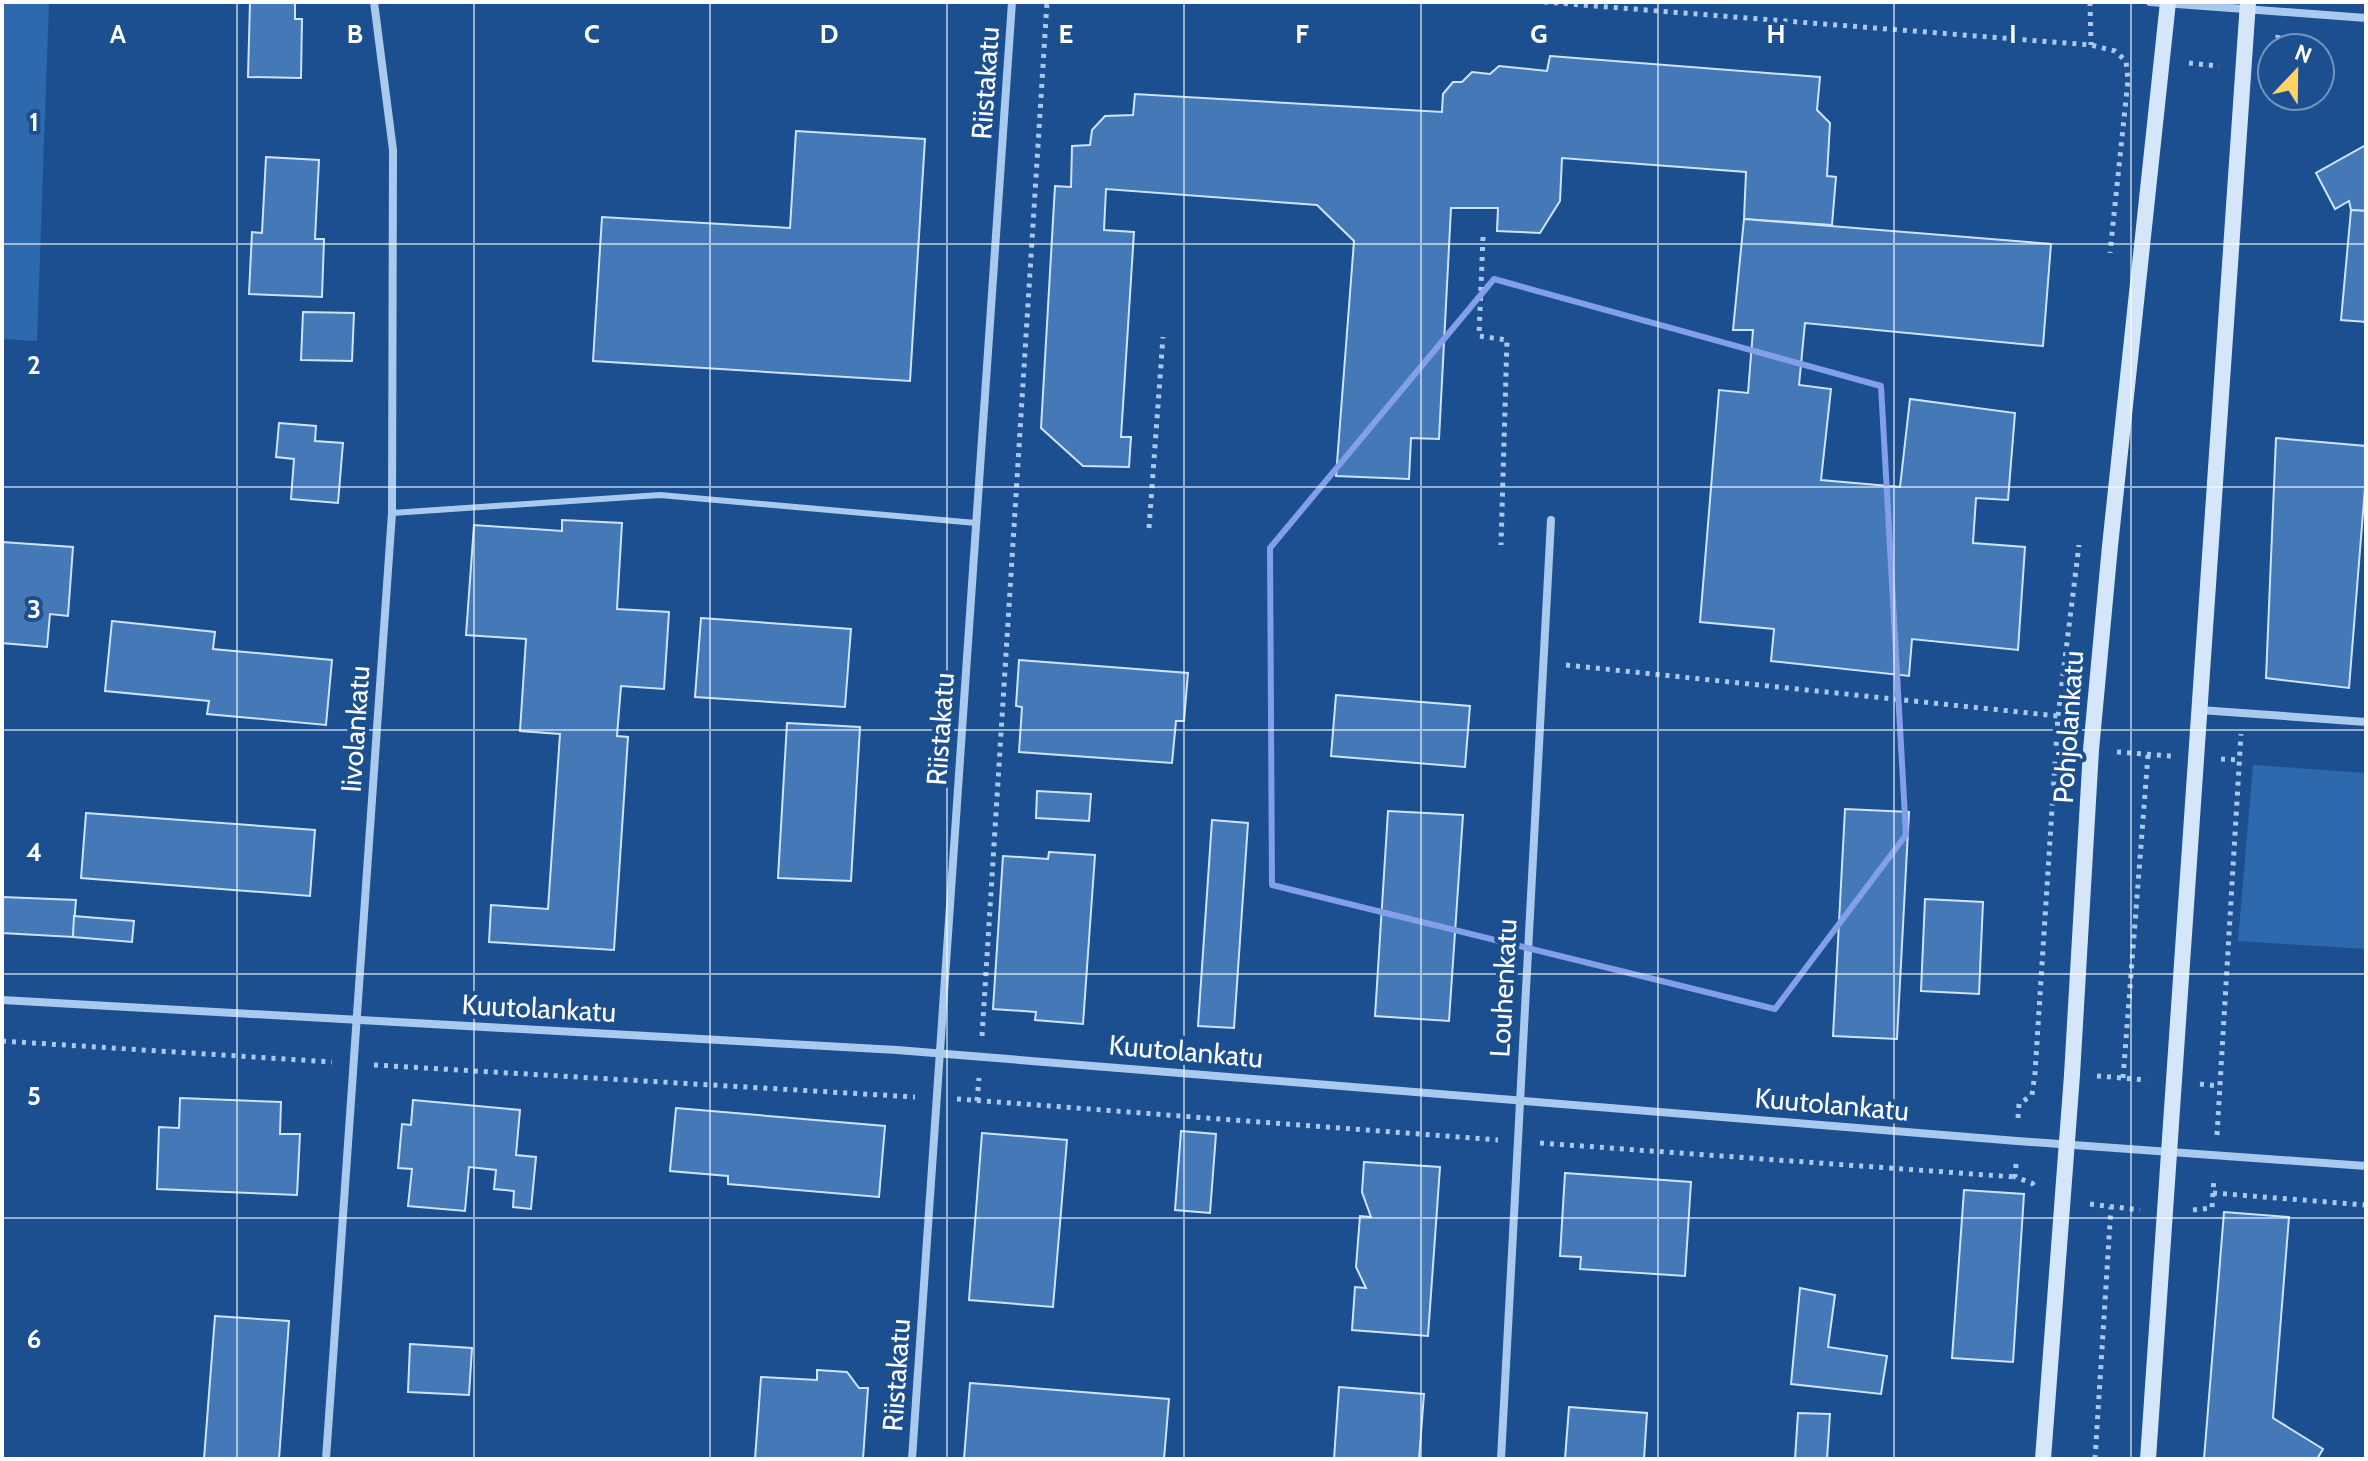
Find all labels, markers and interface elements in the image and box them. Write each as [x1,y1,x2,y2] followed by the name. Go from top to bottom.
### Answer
[110,18,127,50] text: A
[347,18,363,50] text: B
[584,18,600,50] text: C
[820,18,838,50] text: D
[1059,18,1073,50] text: E
[1295,18,1309,50] text: F
[1530,18,1548,50] text: G
[1767,18,1785,50] text: H
[2009,18,2017,50] text: I
[964,26,1006,140] street label: Riistakatu
[2256,32,2336,112] north arrow
[2291,38,2316,69] text: N
[29,106,39,138] text: 1
[27,349,41,381] text: 2
[27,593,41,625] text: 3
[2046,650,2090,804] street label: Pohjolankatu
[334,664,376,794] street label: Iivolankatu
[919,672,961,786] street label: Riistakatu
[26,836,42,868] text: 4
[1482,918,1524,1058] street label: Louhenkatu
[461,987,617,1029] street label: Kuutolankatu
[1108,1027,1264,1075] street label: Kuutolankatu
[27,1080,41,1112] text: 5
[1754,1080,1910,1128] street label: Kuutolankatu
[875,1318,917,1432] street label: Riistakatu
[27,1323,41,1355] text: 6

